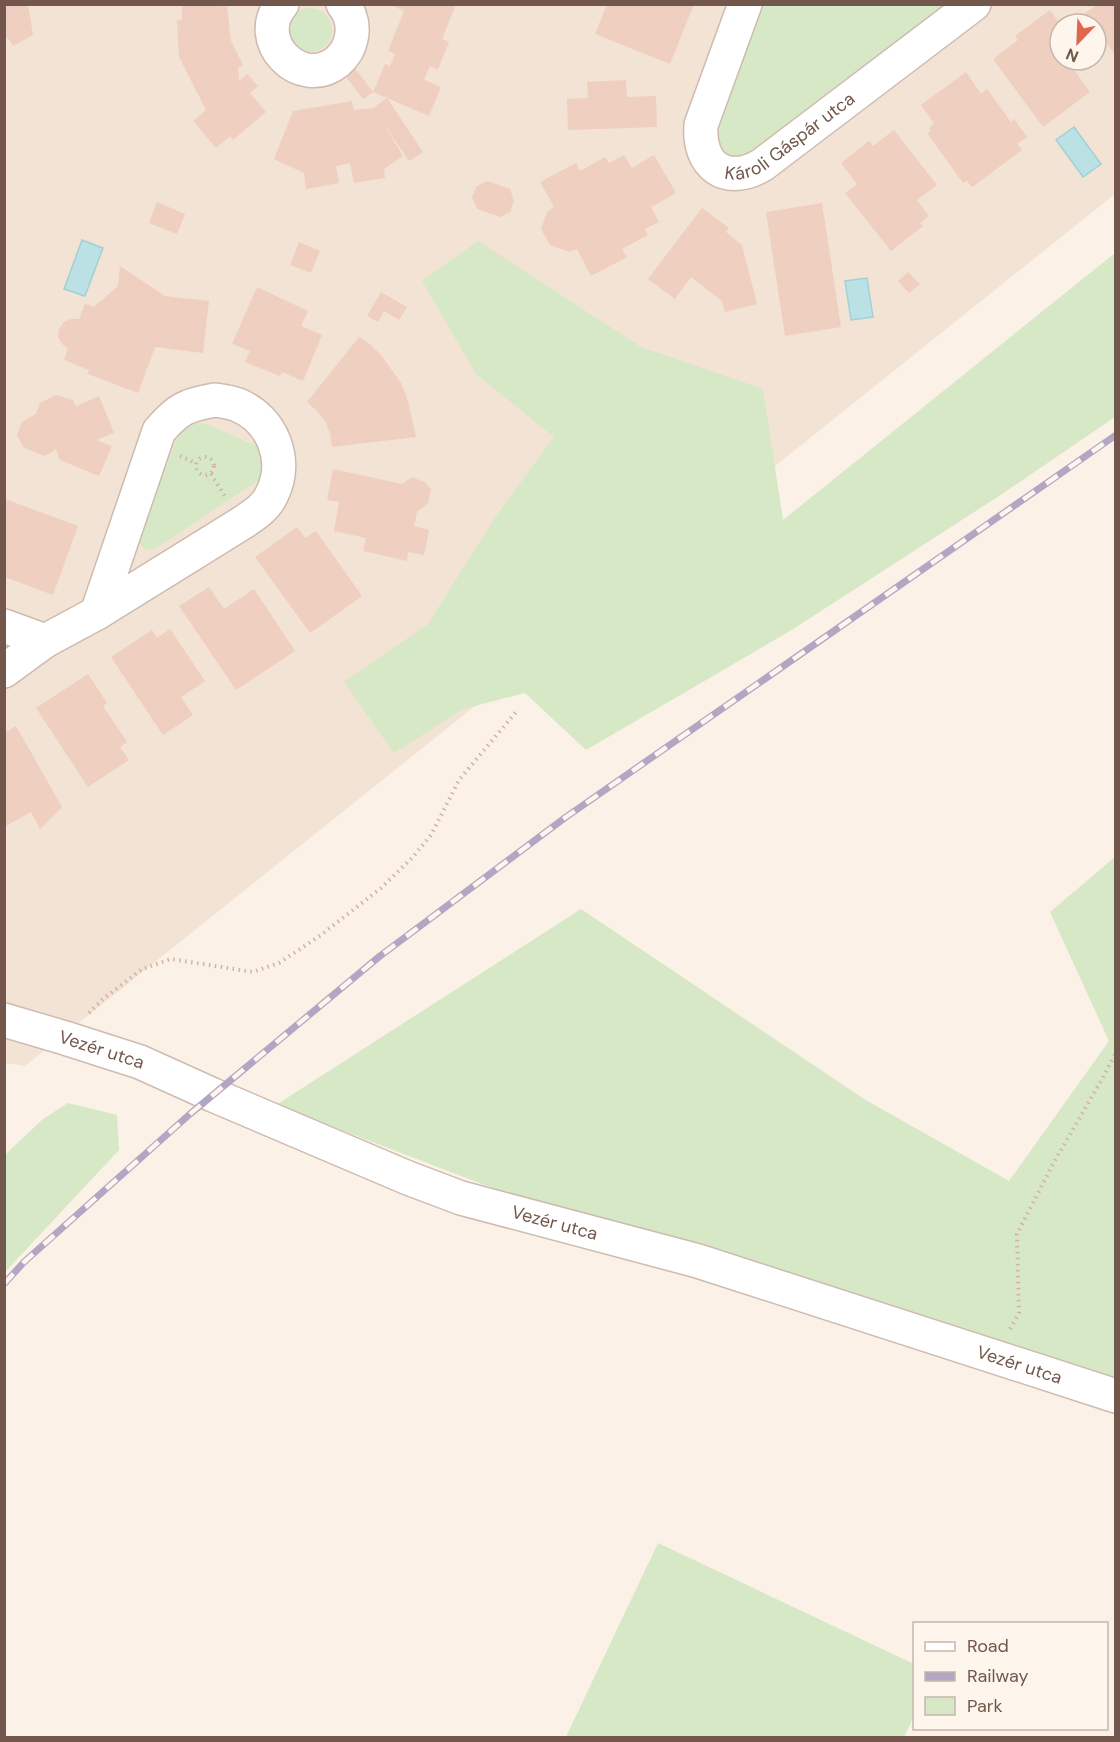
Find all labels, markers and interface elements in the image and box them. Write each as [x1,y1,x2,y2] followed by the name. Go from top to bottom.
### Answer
[1048,12,1108,72] north arrow
[1063,43,1082,67] text: N
[723,87,860,186] street label: Károli Gáspár utca
[56,1025,147,1075] street label: Vezér utca
[509,1200,600,1246] street label: Vezér utca
[974,1340,1065,1390] street label: Vezér utca
[913,1622,1108,1730] legend
[967,1634,1009,1658] text: Road
[967,1664,1029,1688] text: Railway
[967,1694,1003,1718] text: Park

